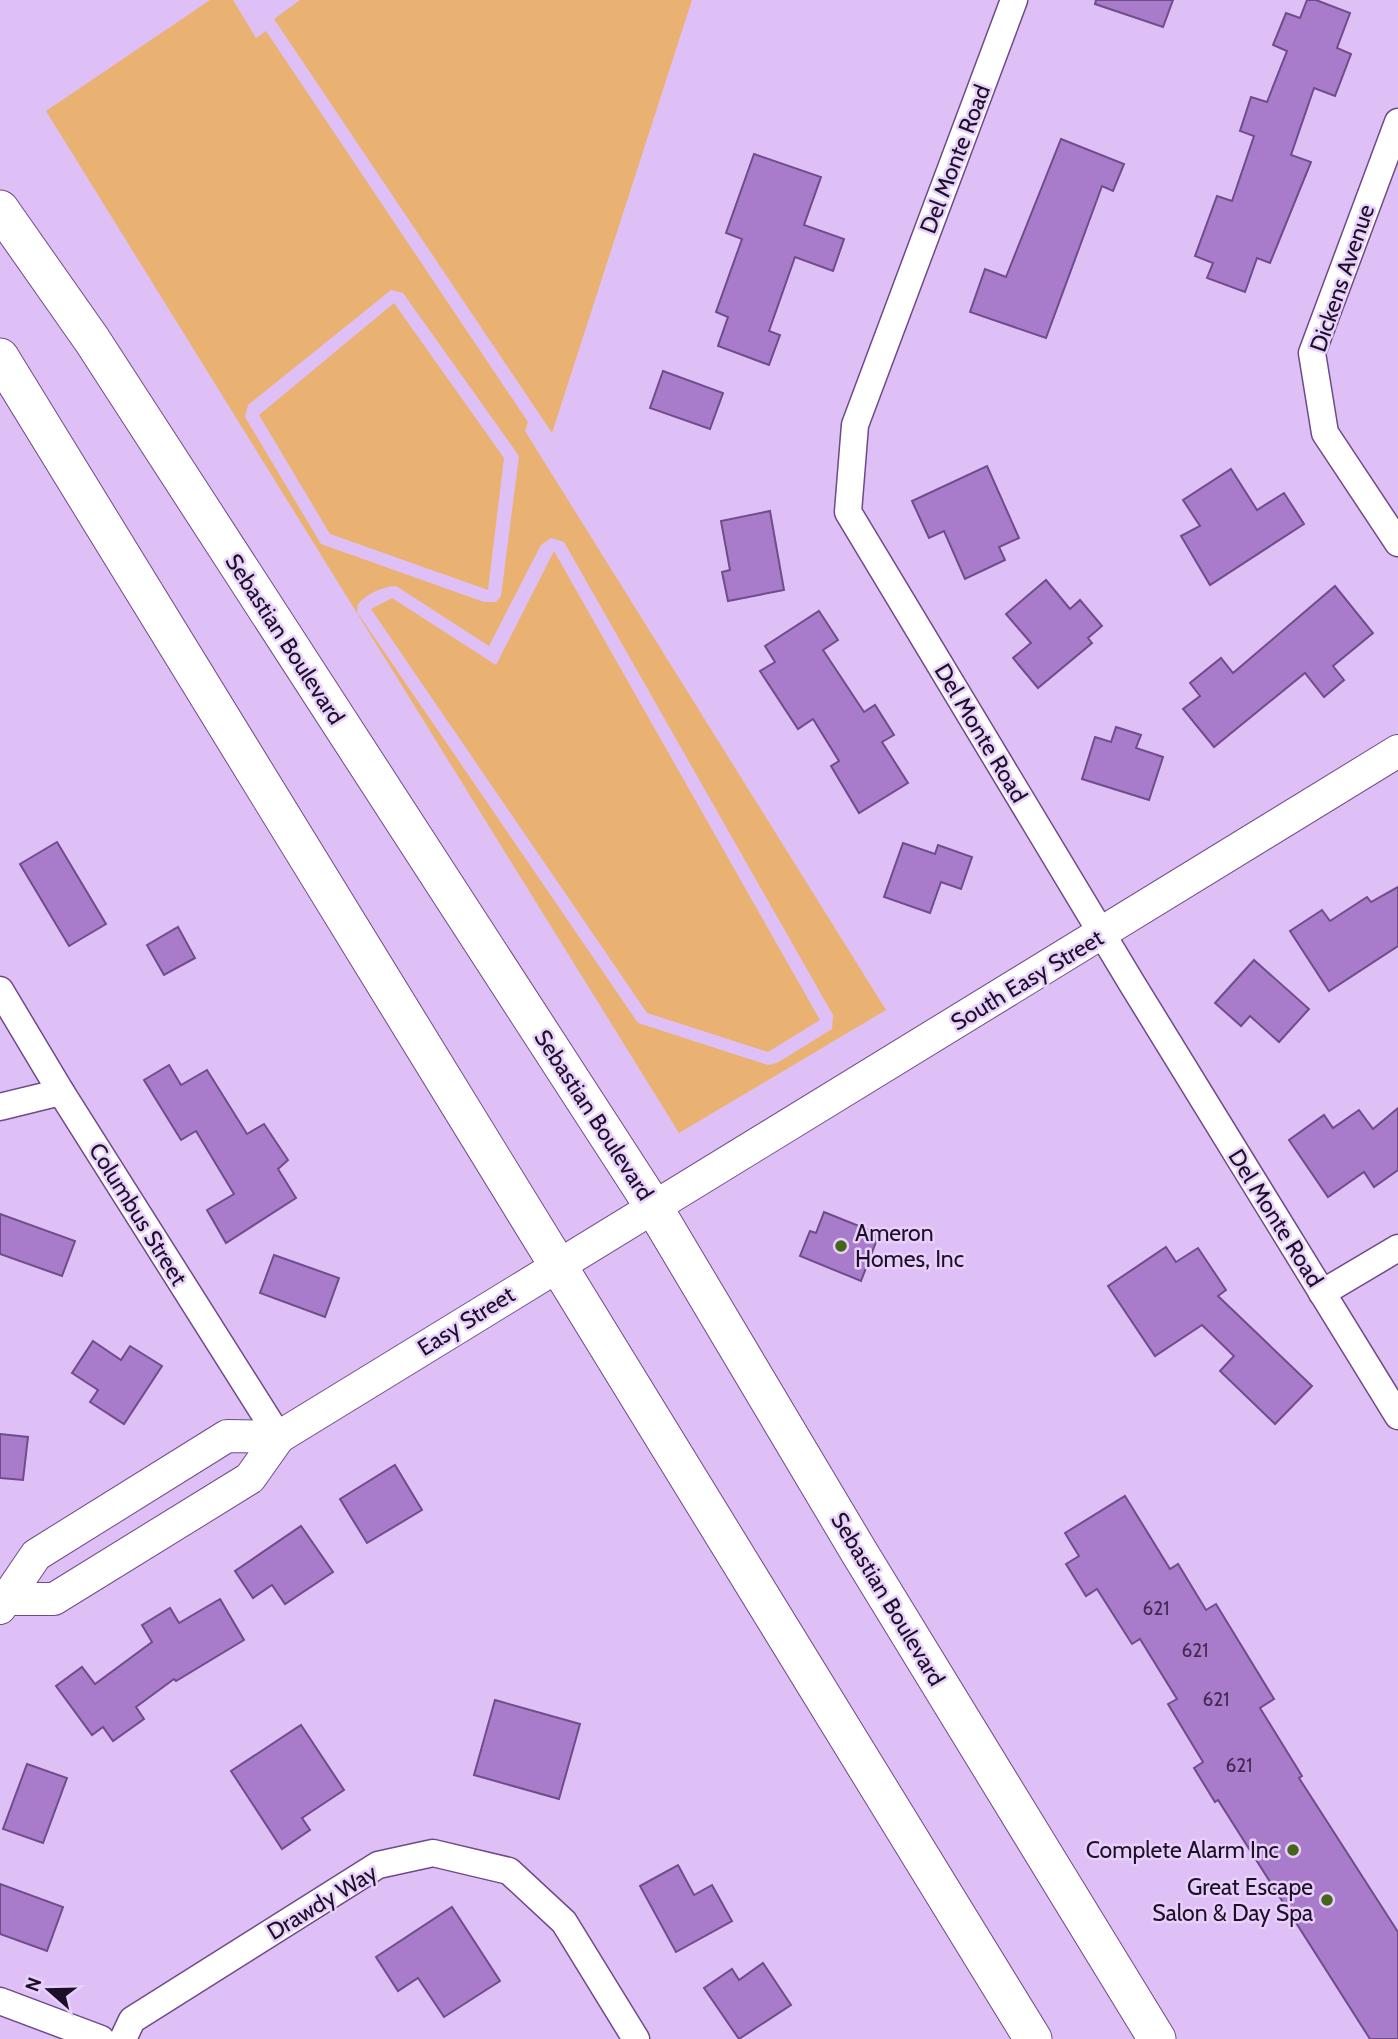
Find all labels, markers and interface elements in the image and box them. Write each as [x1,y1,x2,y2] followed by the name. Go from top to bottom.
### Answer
[914,81,996,237] street label: Del Monte Road
[1304,200,1380,355] street label: Dickens Avenue
[219,549,351,729] street label: Sebastian Boulevard
[929,658,1033,808] street label: Del Monte Road
[946,923,1108,1036] street label: South Easy Street
[528,1025,660,1205] street label: Sebastian Boulevard
[83,1138,193,1291] street label: Columbus Street
[1222,1144,1330,1292] street label: Del Monte Road
[855,1219,964,1273] place label: Ameron Homes, Inc
[833,1238,849,1254] marker: Ameron Homes, Inc
[412,1280,520,1362] street label: Easy Street
[825,1507,951,1691] street label: Sebastian Boulevard
[1143,1597,1169,1620] house number: 621
[1182,1639,1208,1662] house number: 621
[1203,1688,1229,1711] house number: 621
[1226,1754,1252,1777] house number: 621
[1086,1836,1279,1864] place label: Complete Alarm Inc
[1285,1842,1301,1858] marker: Complete Alarm Inc
[262,1858,382,1946] street label: Drawdy Way
[1152,1873,1313,1927] place label: Great Escape Salon & Day Spa
[1319,1892,1335,1908] marker: Great Escape Salon & Day Spa
[14,1955,84,2025] north arrow
[20,1974,47,1995] text: N

